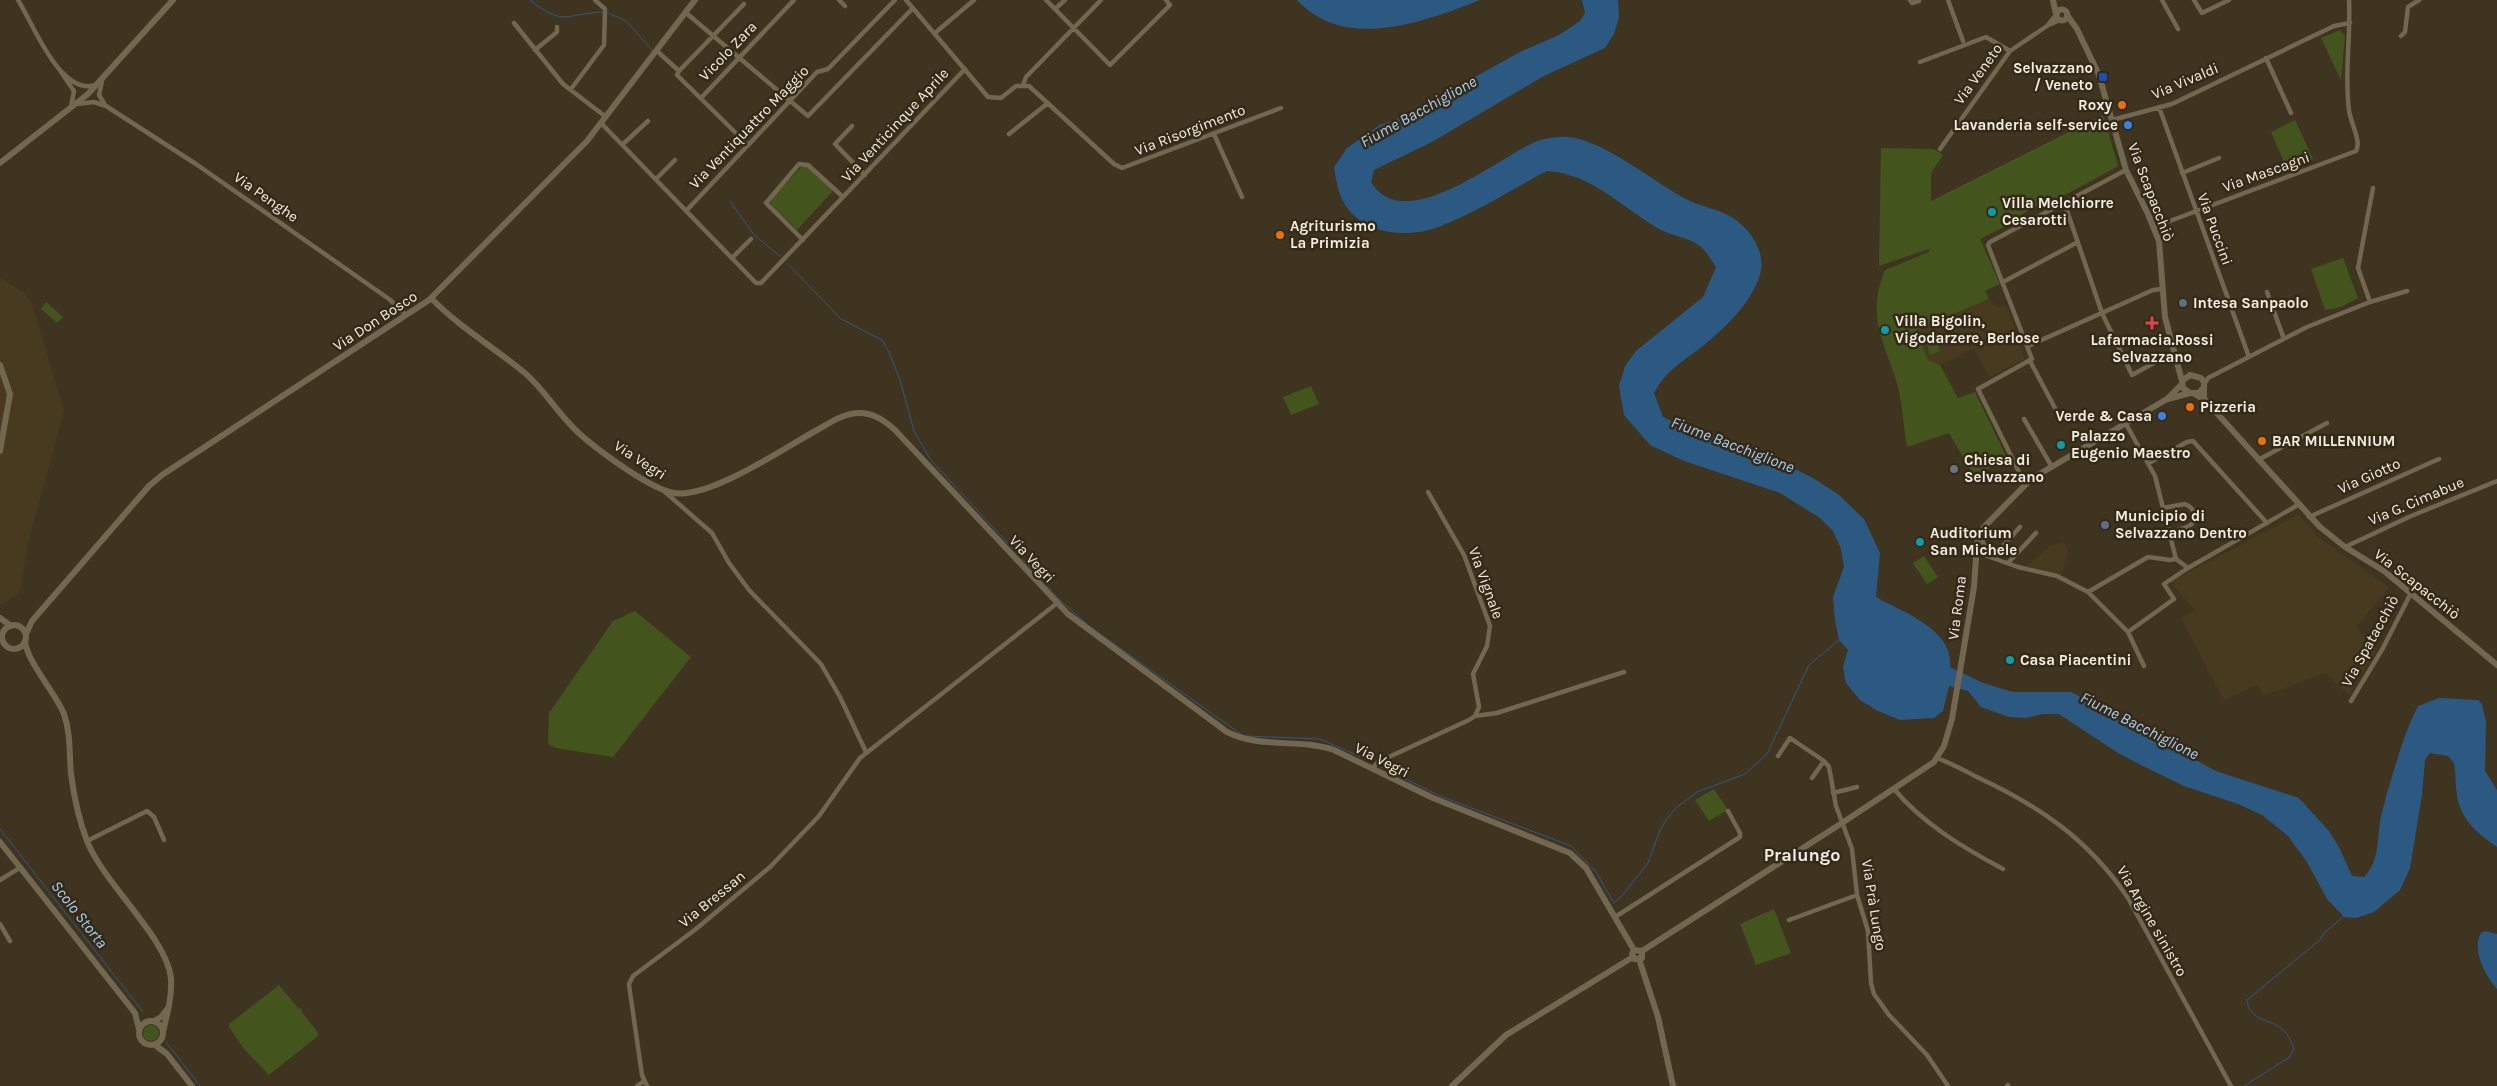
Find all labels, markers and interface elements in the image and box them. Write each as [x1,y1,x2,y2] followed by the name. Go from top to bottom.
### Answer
[695,18,761,84] street label: Vicolo Zara
[1950,40,2006,108] street label: Via Veneto
[2013,59,2093,94] place label: Selvazzano / Veneto
[2149,59,2221,103] street label: Via Vivaldi
[685,62,813,192] street label: Via Ventiquattro Maggio
[838,64,952,186] street label: Via Venticinque Aprile
[1357,71,1480,151] water label: Fiume Bacchiglione
[2097,71,2109,83] marker: Selvazzano / Veneto
[2078,96,2112,114] place label: Roxy
[2116,99,2128,111] marker: Roxy
[1132,101,1248,159] street label: Via Risorgimento
[1953,116,2118,134] place label: Lavanderia self-service
[2122,119,2134,131] marker: Lavanderia self-service
[2124,140,2178,244] street label: Via Scapacchiò
[2220,148,2312,196] street label: Via Mascagni
[230,168,302,226] street label: Via Penghe
[2194,190,2236,268] street label: Via Puccini
[2002,194,2114,229] place label: Villa Melchiorre Cesarotti
[1986,206,1998,218] marker: Villa Melchiorre Cesarotti
[1290,217,1376,252] place label: Agriturismo La Primizia
[1274,229,1286,241] marker: Agriturismo La Primizia
[330,287,420,355] street label: Via Don Bosco
[2193,294,2308,312] place label: Intesa Sanpaolo
[2177,297,2189,309] marker: Intesa Sanpaolo
[1895,312,2039,347] place label: Villa Bigolin, Vigodarzere, Berlose
[2146,317,2158,329] marker: Lafarmacia.Rossi Selvazzano
[1879,324,1891,336] marker: Villa Bigolin, Vigodarzere, Berlose
[2090,331,2214,366] place label: Lafarmacia.Rossi Selvazzano
[2200,398,2256,416] place label: Pizzeria
[2184,401,2196,413] marker: Pizzeria
[2056,407,2152,425] place label: Verde & Casa
[2156,410,2168,422] marker: Verde & Casa
[1669,412,1798,477] water label: Fiume Bacchiglione
[2071,427,2190,462] place label: Palazzo Eugenio Maestro
[2272,432,2395,450] place label: BAR MILLENNIUM
[2256,435,2268,447] marker: BAR MILLENNIUM
[610,436,670,484] street label: Via Vegri
[2055,439,2067,451] marker: Palazzo Eugenio Maestro
[1964,451,2044,486] place label: Chiesa di Selvazzano
[2335,454,2403,498] street label: Via Giotto
[1948,463,1960,475] marker: Chiesa di Selvazzano
[2365,473,2467,529] street label: Via G. Cimabue
[2115,507,2247,542] place label: Municipio di Selvazzano Dentro
[2099,519,2111,531] marker: Municipio di Selvazzano Dentro
[1930,524,2017,559] place label: Auditorium San Michele
[1005,531,1059,587] street label: Via Vegri
[1914,536,1926,548] marker: Auditorium San Michele
[1465,545,1507,621] street label: Via Vignale
[2370,545,2464,623] street label: Via Scapacchiò
[1944,575,1970,641] street label: Via Roma
[2337,592,2403,690] street label: Via Spatacchiò
[2020,651,2132,669] place label: Casa Piacentini
[2004,654,2016,666] marker: Casa Piacentini
[2077,687,2203,764] water label: Fiume Bacchiglione
[1352,739,1412,781] street label: Via Vegri
[1764,844,1840,866] district label: Pralungo
[1858,858,1890,952] street label: Via Prà Lungo
[2113,862,2191,980] street label: Via Argine sinistro
[675,867,749,931] street label: Via Bressan
[47,877,112,952] water label: Scolo Storta

